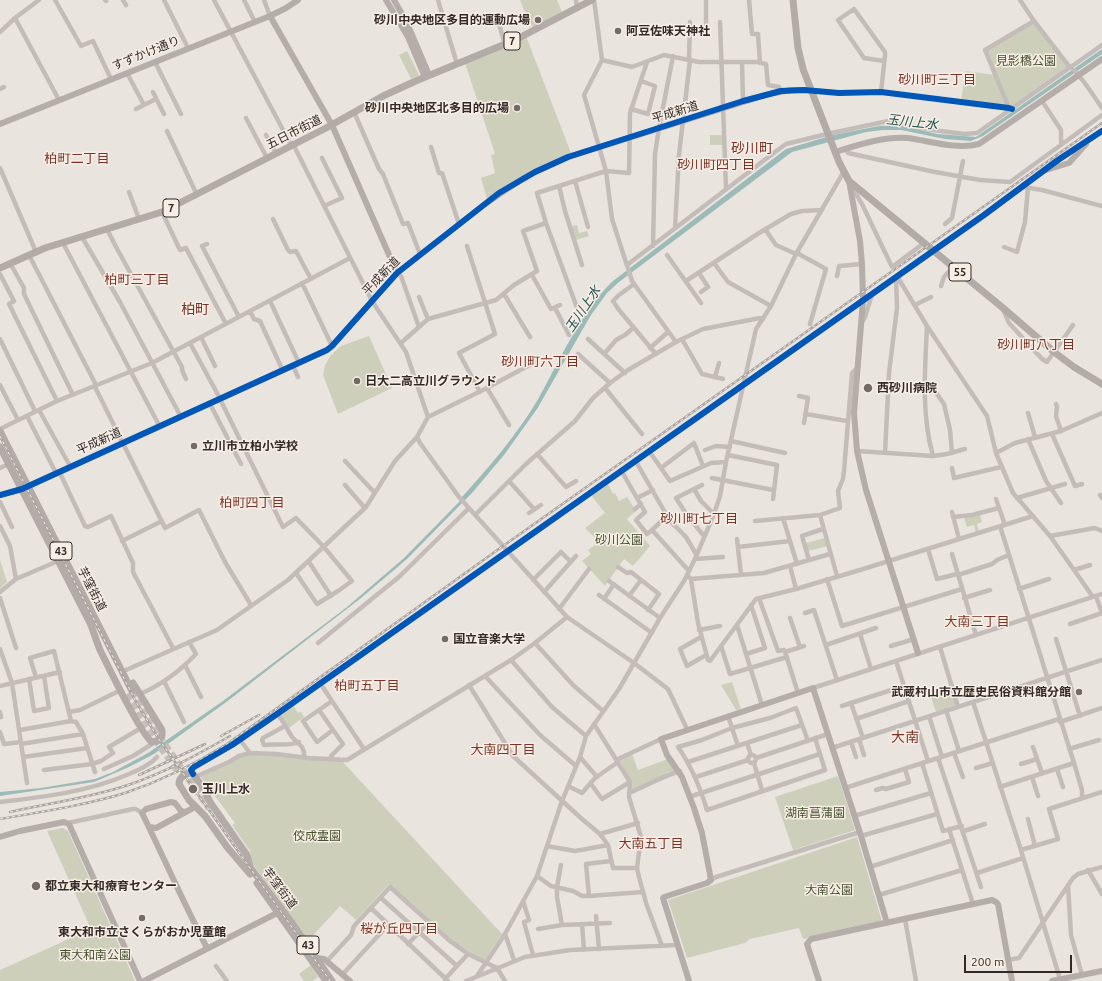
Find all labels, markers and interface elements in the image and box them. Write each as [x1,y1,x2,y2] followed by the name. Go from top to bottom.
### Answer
[374,13,530,27] place label: 砂川中央地区多目的運動広場
[533,15,543,25] marker: 砂川中央地区多目的運動広場
[626,24,710,38] place label: 阿豆佐味天神社
[613,26,623,36] marker: 阿豆佐味天神社
[504,32,520,50] road number: 7
[110,33,182,73] street label: すずかけ通り
[996,54,1056,68] park label: 見影橋公園
[898,72,976,88] district label: 砂川町三丁目
[650,98,700,126] street label: 平成新道
[365,101,509,115] place label: 砂川中央地区北多目的広場
[512,103,522,113] marker: 砂川中央地区北多目的広場
[264,112,324,152] street label: 五日市街道
[885,112,939,132] water label: 玉川上水
[731,140,773,156] district label: 砂川町
[45,151,109,167] district label: 柏町二丁目
[677,157,755,173] district label: 砂川町四丁目
[163,199,179,217] road number: 7
[359,254,403,298] street label: 平成新道
[949,263,971,281] road number: 55
[105,272,169,288] district label: 柏町三丁目
[562,283,604,335] water label: 玉川上水
[181,301,209,317] district label: 柏町
[997,337,1075,353] district label: 砂川町八丁目
[501,354,579,370] district label: 砂川町六丁目
[365,374,497,388] place label: 日大二高立川グラウンド
[352,376,362,386] marker: 日大二高立川グラウンド
[877,381,937,395] place label: 西砂川病院
[862,382,874,394] marker: 西砂川病院
[74,425,124,457] street label: 平成新道
[202,439,298,453] place label: 立川市立柏小学校
[189,441,199,451] marker: 立川市立柏小学校
[220,495,284,511] district label: 柏町四丁目
[660,511,738,527] district label: 砂川町七丁目
[595,533,643,547] park label: 砂川公園
[50,542,72,560] road number: 43
[75,564,109,614] street label: 芋窪街道
[945,614,1009,630] district label: 大南三丁目
[453,632,525,646] place label: 国立音楽大学
[440,634,450,644] marker: 国立音楽大学
[335,678,399,694] district label: 柏町五丁目
[891,685,1071,699] place label: 武蔵村山市立歴史民俗資料館分館
[1074,687,1084,697] marker: 武蔵村山市立歴史民俗資料館分館
[891,729,919,745] district label: 大南
[471,742,535,758] district label: 大南四丁目
[202,782,250,796] place label: 玉川上水
[187,783,199,795] marker: 玉川上水
[785,806,845,820] park label: 湖南菖蒲園
[293,829,341,843] park label: 佼成霊園
[619,836,683,852] district label: 大南五丁目
[260,864,300,912] street label: 芋窪街道
[45,879,177,893] place label: 都立東大和療育センター
[30,880,42,892] marker: 都立東大和療育センター
[805,883,853,897] park label: 大南公園
[137,913,147,923] marker: 東大和市立さくらがおか児童館
[360,921,438,937] district label: 桜が丘四丁目
[58,925,226,939] place label: 東大和市立さくらがおか児童館
[297,936,319,954] road number: 43
[966,947,1074,973] scale bar
[59,948,131,962] park label: 東大和南公園
[971,955,1004,968] text: 200 m

